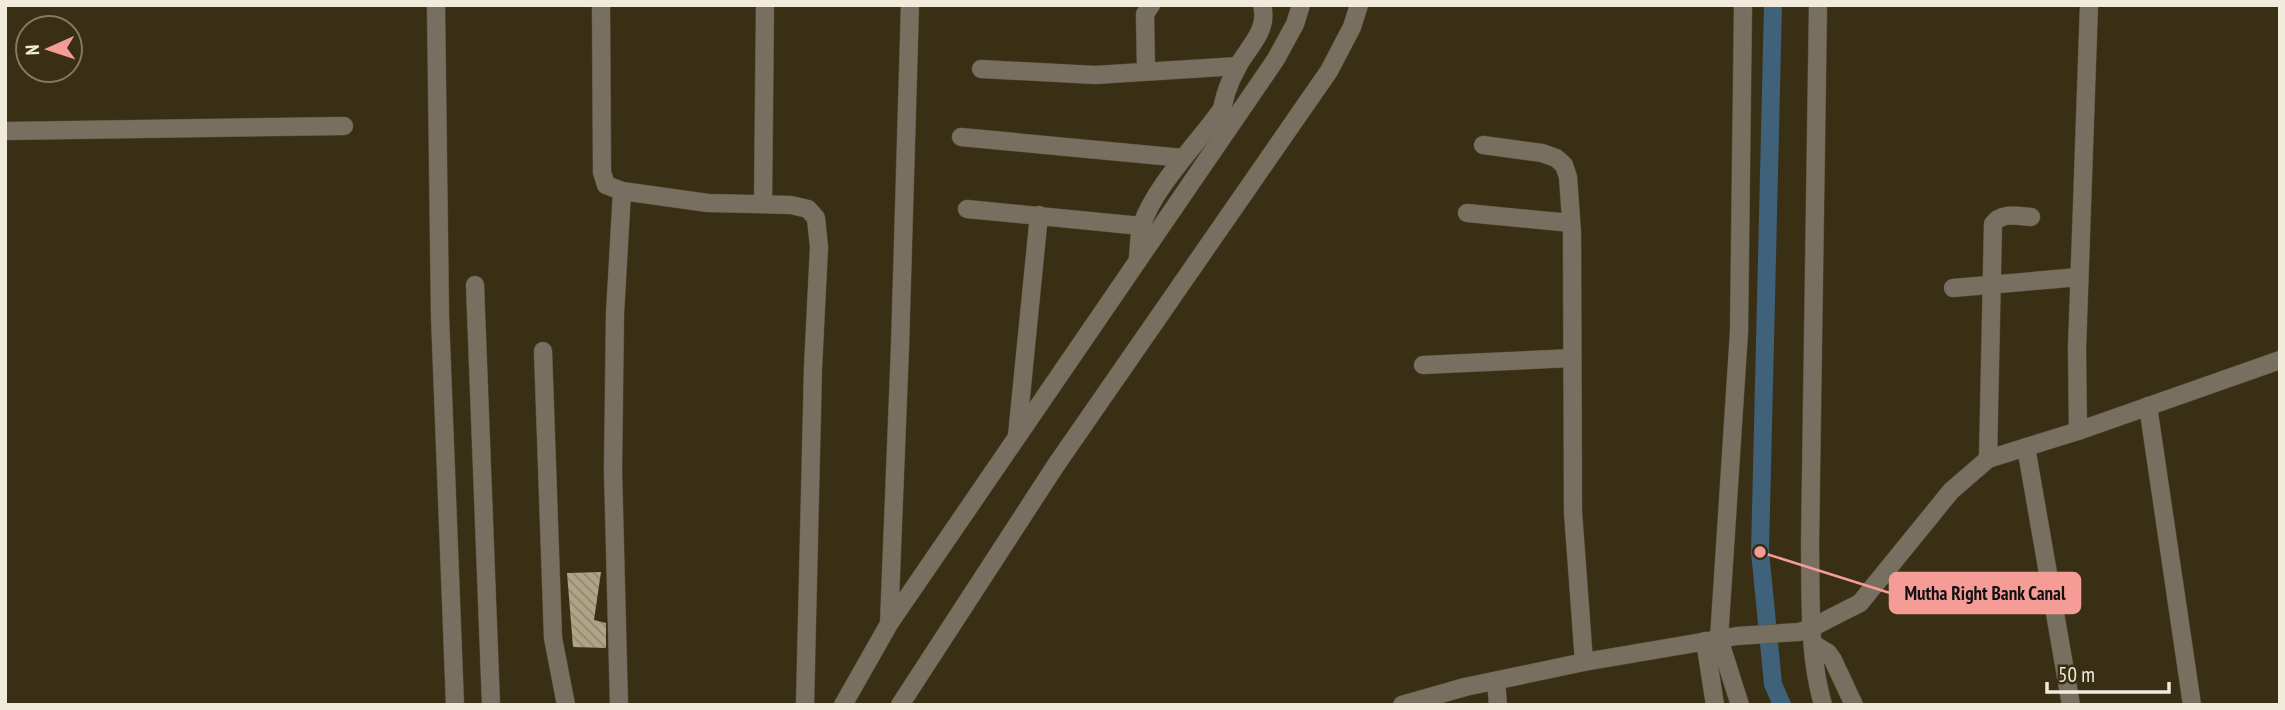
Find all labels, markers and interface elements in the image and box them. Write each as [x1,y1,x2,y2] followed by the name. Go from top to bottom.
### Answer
[14,14,84,84] north arrow
[20,44,44,56] text: N
[1890,573,2080,613] callout: Mutha Right Bank Canal
[1904,581,2066,605] text: Mutha Right Bank Canal
[2047,650,2170,694] scale bar
[2058,661,2095,688] text: 50 m

